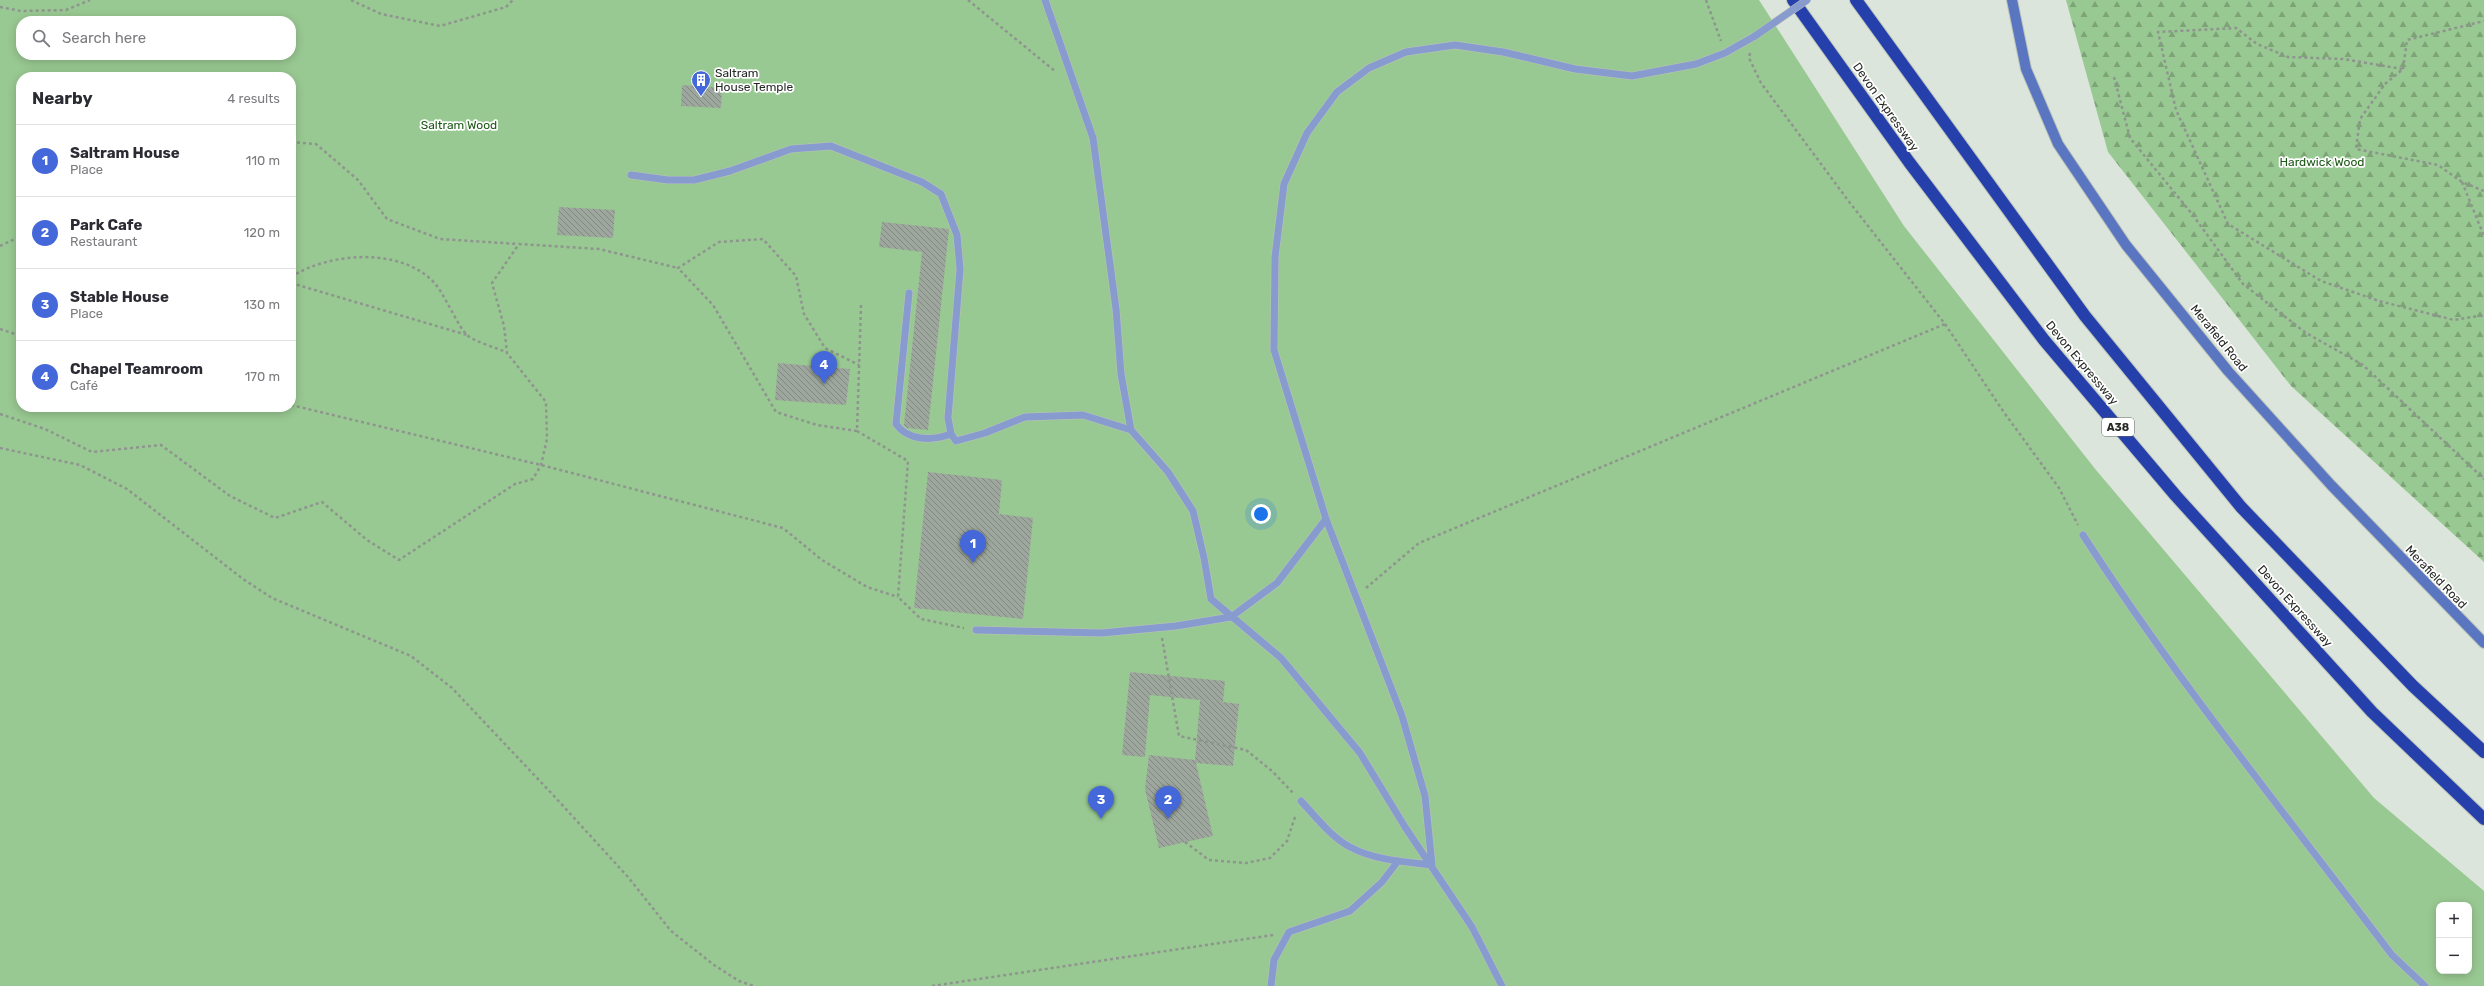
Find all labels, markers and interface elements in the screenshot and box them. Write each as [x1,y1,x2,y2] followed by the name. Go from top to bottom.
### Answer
[16,16,296,60] search box
[30,27,52,49] icon: search
[62,29,146,47] text: Search here
[1850,60,1922,154] street label: Devon Expressway
[715,66,793,94] place label: Saltram House Temple
[690,69,712,97] building icon: Saltram House Temple
[32,88,93,108] text: Nearby
[227,91,280,106] text: 4 results
[421,118,497,132] park label: Saltram Wood
[70,144,180,162] text: Saltram House
[42,153,48,168] text: 1
[246,153,280,168] text: 110 m
[2279,155,2365,169] park label: Hardwick Wood
[70,162,103,177] text: Place
[70,216,142,234] text: Park Cafe
[41,225,49,240] text: 2
[244,225,280,240] text: 120 m
[70,234,137,249] text: Restaurant
[70,288,169,306] text: Stable House
[41,297,49,312] text: 3
[244,297,280,312] text: 130 m
[2188,302,2250,374] street label: Merafield Road
[70,306,103,321] text: Place
[2043,318,2121,408] street label: Devon Expressway
[811,351,837,384] pin: 4
[70,360,203,378] text: Chapel Teamroom
[41,369,49,384] text: 4
[245,369,280,384] text: 170 m
[70,378,98,393] text: Café
[2102,418,2134,436] road number: A38
[1251,504,1271,524] your location
[960,530,986,563] pin: 1
[2402,543,2470,611] street label: Merafield Road
[2255,562,2336,650] street label: Devon Expressway
[1088,786,1114,819] pin: 3
[1155,786,1181,819] pin: 2
[2436,902,2472,974] map controls
[2436,902,2472,938] button: +
[2436,938,2472,974] button: −

